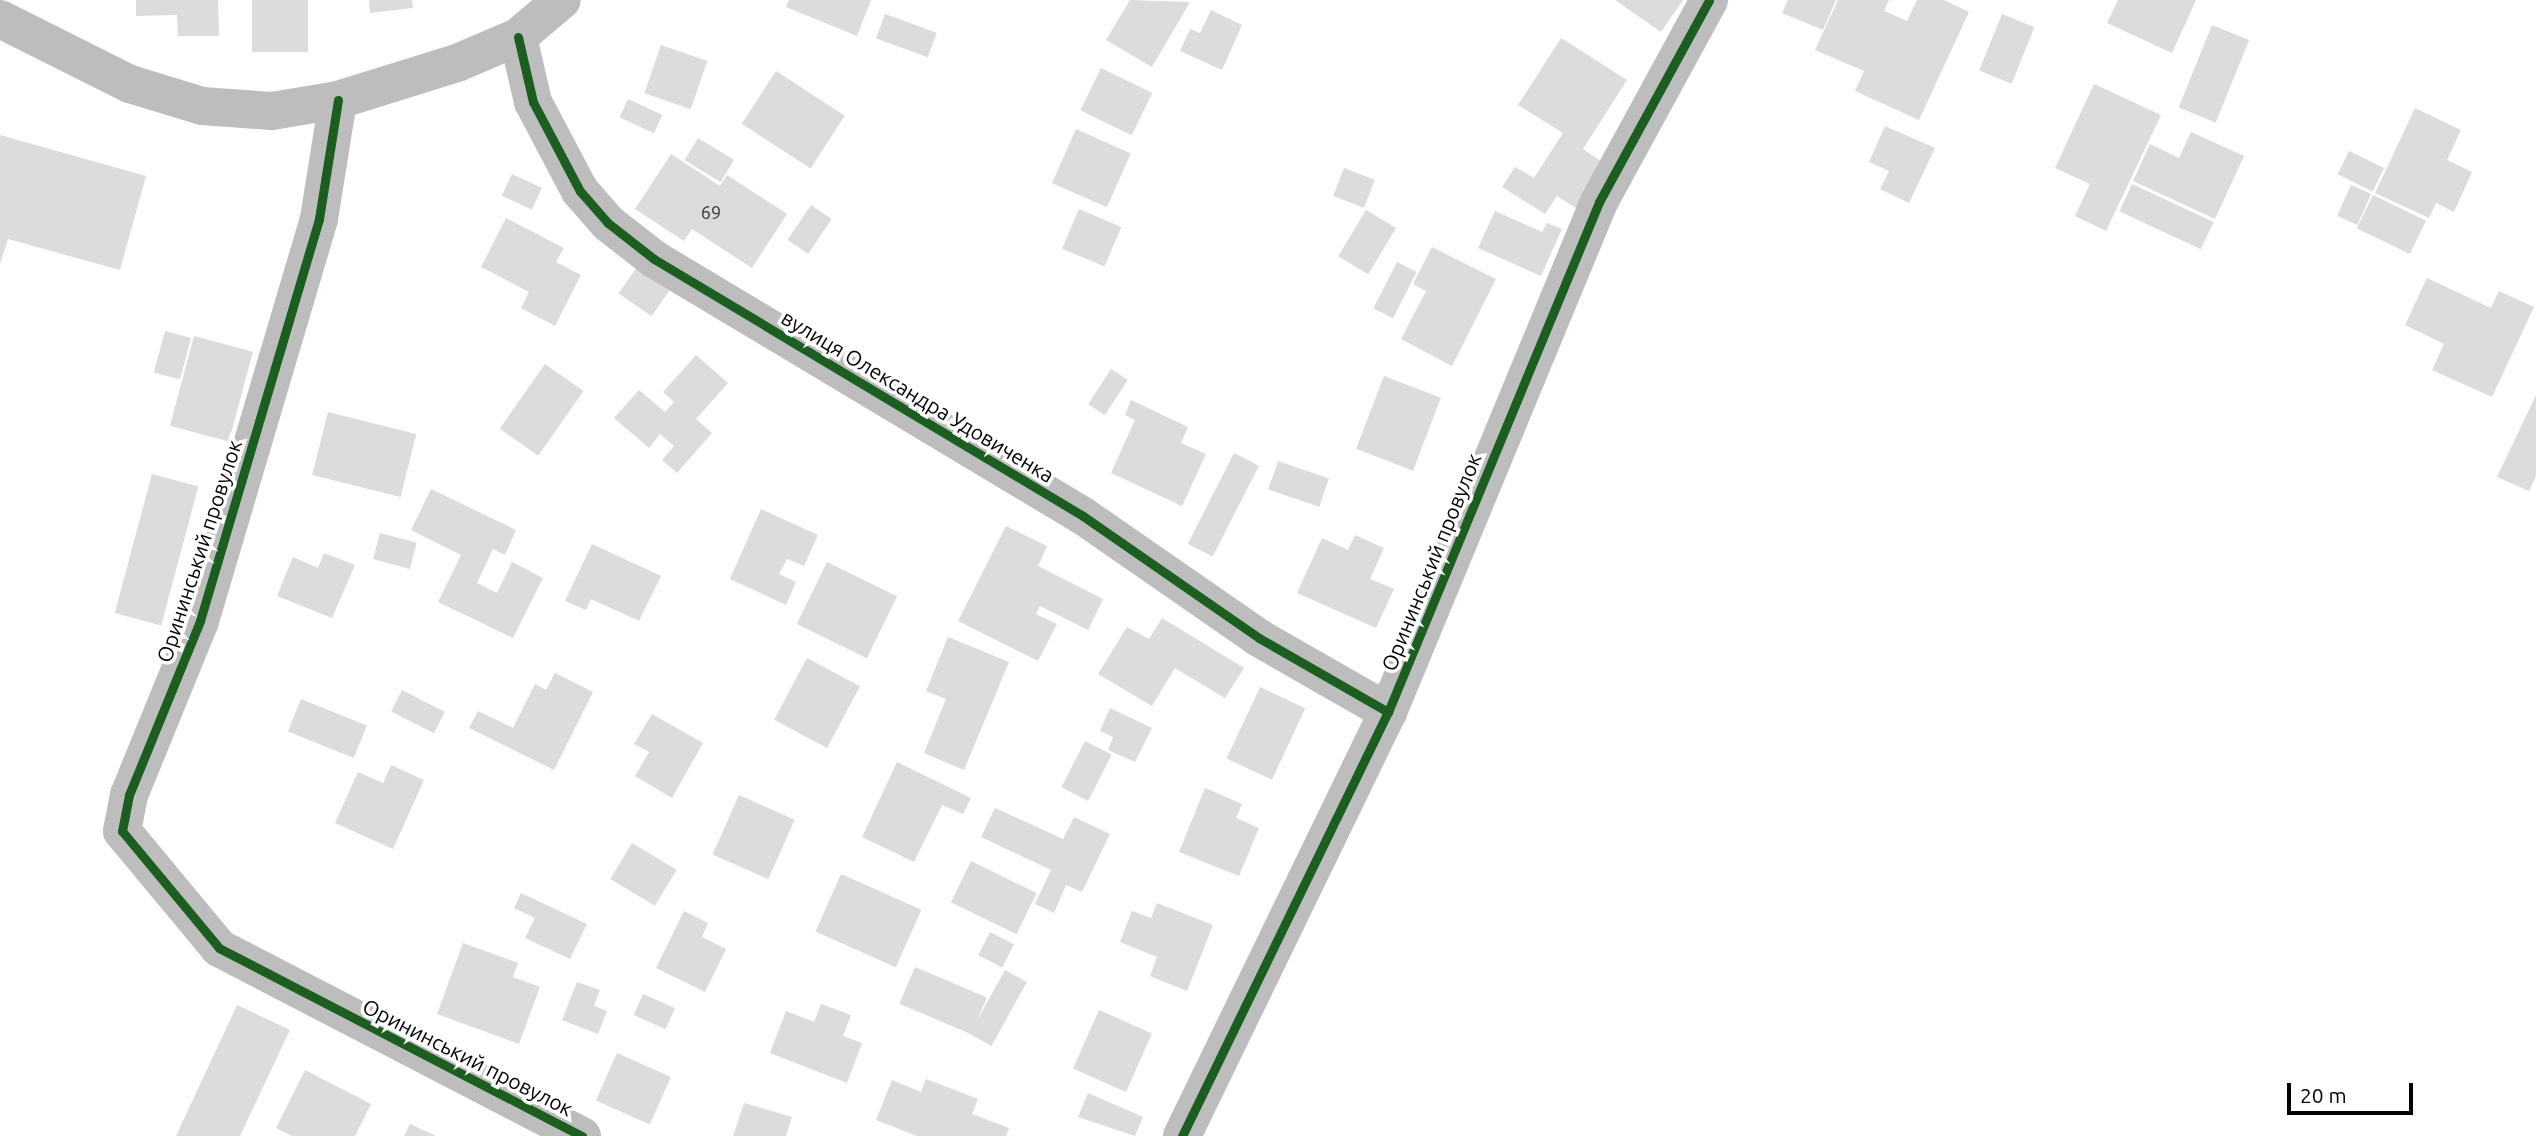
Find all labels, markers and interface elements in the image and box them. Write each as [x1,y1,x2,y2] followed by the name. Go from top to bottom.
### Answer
[701,201,721,223] house number: 69
[777,304,1059,488] street label: вулиця Олександра Удовиченка
[151,437,247,665] street label: Орининський провулок
[1376,450,1486,674] street label: Орининський провулок
[359,993,577,1121] street label: Орининський провулок
[2291,1070,2417,1114] scale bar
[2300,1083,2347,1107] text: 20 m

